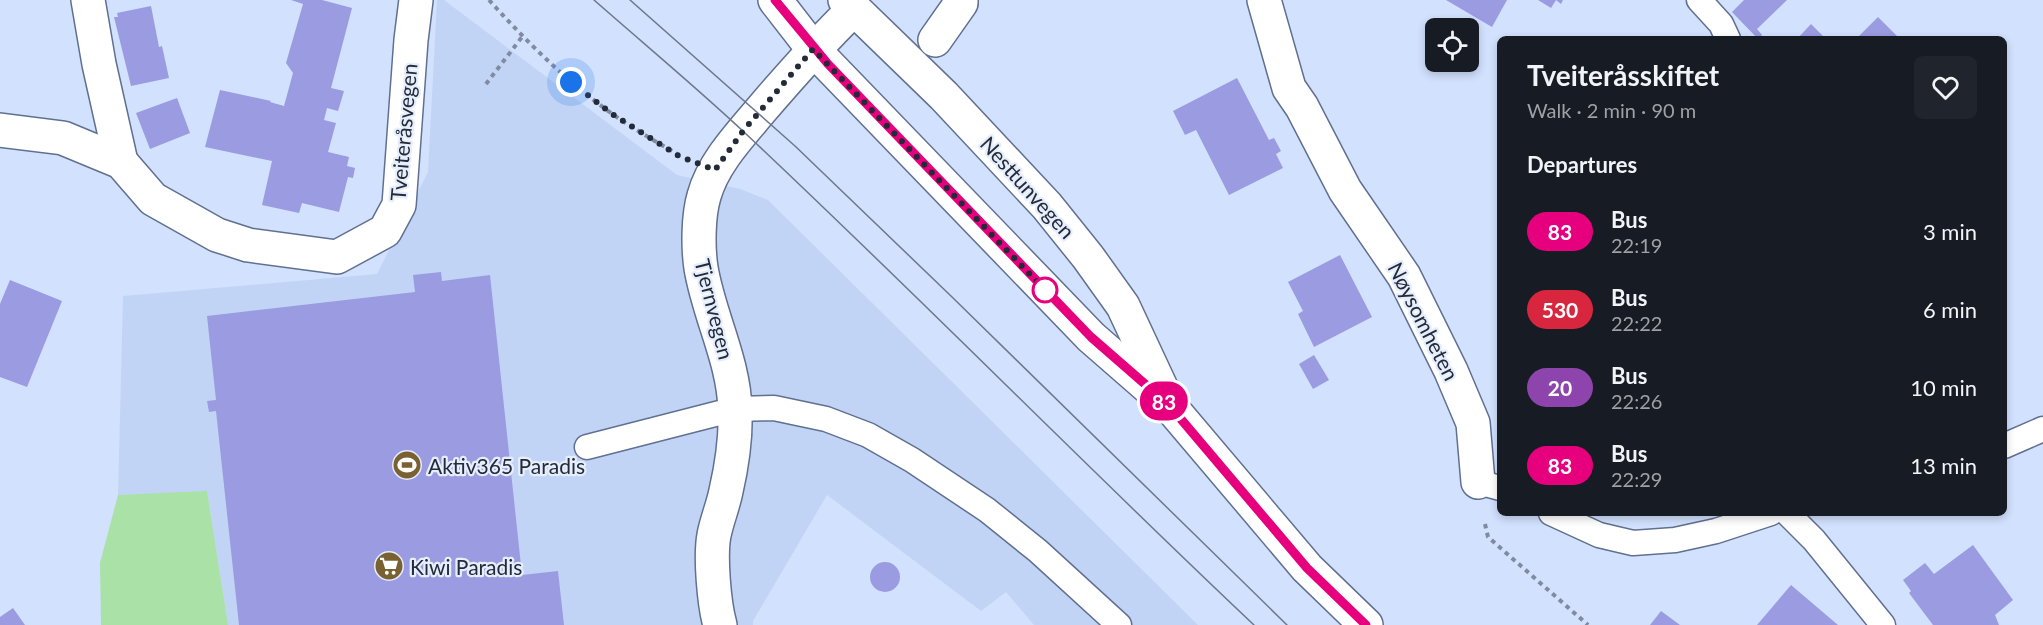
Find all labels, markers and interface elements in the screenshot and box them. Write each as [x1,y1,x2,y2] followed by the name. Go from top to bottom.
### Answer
[1425,18,1479,72] map controls
[1425,18,1479,72] button: locate
[1914,56,1977,119] button: heart
[1527,58,1719,92] text: Tveiteråsskiftet
[385,62,421,202] street label: Tveiteråsvegen
[556,67,586,97] your location
[1527,98,1696,122] text: Walk · 2 min · 90 m
[976,131,1080,243] street label: Nesttunvegen
[1527,151,1637,178] text: Departures
[1611,206,1647,233] text: Bus
[1923,218,1977,245] text: 3 min
[1548,219,1572,244] text: 83
[1611,233,1662,257] text: 22:19
[690,256,740,362] street label: Tjernvegen
[1384,258,1464,384] street label: Nøysomheten
[1032,277,1058,303] unlabelled marker
[1611,284,1647,311] text: Bus
[1923,296,1977,323] text: 6 min
[1542,297,1578,322] text: 530
[1611,311,1662,335] text: 22:22
[1611,362,1647,389] text: Bus
[1910,374,1977,401] text: 10 min
[1548,375,1572,400] text: 20
[1137,382,1191,420] line badge: 83
[1152,389,1176,414] text: 83
[1611,389,1662,413] text: 22:26
[1611,440,1647,467] text: Bus
[391,449,423,481] sports icon: Aktiv365 Paradis
[1910,452,1977,479] text: 13 min
[428,453,585,478] place label: Aktiv365 Paradis
[1548,453,1572,478] text: 83
[1611,467,1662,491] text: 22:29
[373,550,405,582] supermarket icon: Kiwi Paradis
[410,554,522,579] place label: Kiwi Paradis

